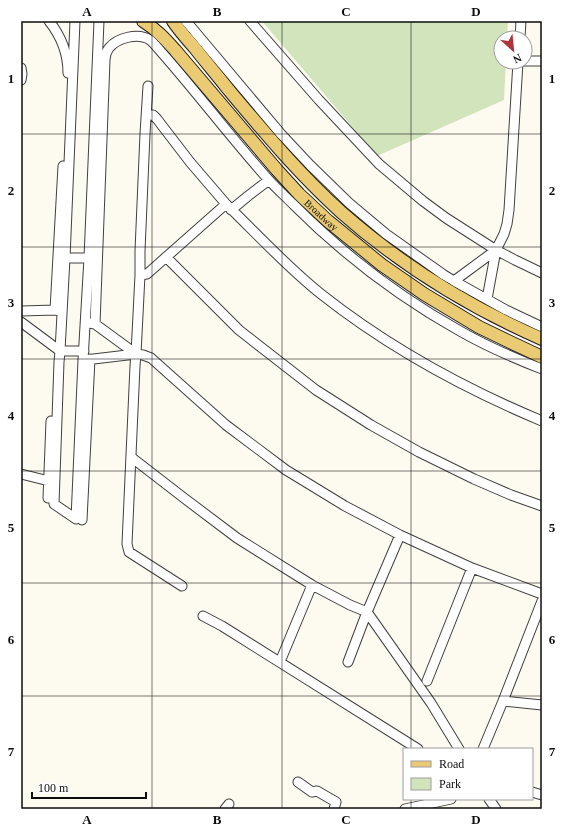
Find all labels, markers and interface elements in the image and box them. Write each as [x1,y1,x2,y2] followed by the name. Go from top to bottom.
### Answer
[82,4,92,19] text: A
[213,4,222,19] text: B
[341,4,351,19] text: C
[471,4,481,19] text: D
[493,30,533,70] north arrow
[511,52,524,66] text: N
[8,71,14,86] text: 1
[549,71,555,86] text: 1
[8,183,14,198] text: 2
[549,183,555,198] text: 2
[302,197,340,233] street label: Broadway
[8,295,15,310] text: 3
[549,295,556,310] text: 3
[8,408,15,423] text: 4
[549,408,556,423] text: 4
[8,520,15,535] text: 5
[549,520,556,535] text: 5
[8,632,15,647] text: 6
[549,632,556,647] text: 6
[8,744,15,759] text: 7
[549,744,556,759] text: 7
[403,748,533,800] legend
[439,757,464,771] text: Road
[32,774,146,800] scale bar
[439,777,461,791] text: Park
[38,781,69,795] text: 100 m
[82,812,92,827] text: A
[213,812,222,827] text: B
[341,812,351,827] text: C
[471,812,481,827] text: D

